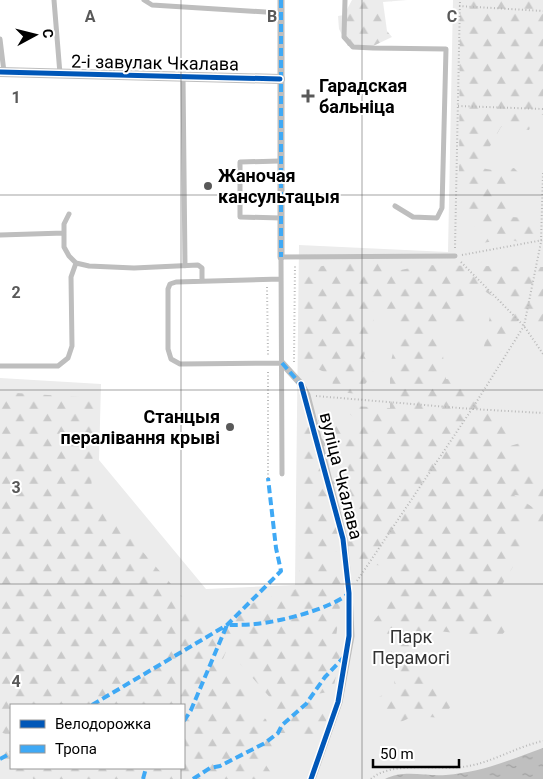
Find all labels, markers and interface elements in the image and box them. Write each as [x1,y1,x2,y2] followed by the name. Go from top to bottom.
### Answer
[85,7,96,26] text: A
[267,7,277,26] text: B
[447,7,457,26] text: C
[10,10,60,60] north arrow
[39,28,56,39] text: С
[71,51,239,74] street label: 2-і завулак Чкалава
[319,75,407,117] place label: Гарадская бальніца
[11,88,21,107] text: 1
[301,89,315,103] marker: Гарадская бальніца
[218,165,340,207] place label: Жаночая кансультацыя
[202,180,214,192] marker: Жаночая кансультацыя
[11,283,21,302] text: 2
[61,406,220,448] place label: Станцыя пералівання крыві
[316,410,367,542] street label: вуліца Чкалава
[224,421,236,433] marker: Станцыя пералівання крыві
[11,478,21,497] text: 3
[372,626,450,668] park label: Парк Перамогі
[11,672,21,691] text: 4
[10,704,185,769] legend
[55,715,151,733] text: Велодорожка
[373,736,459,768] scale bar
[55,740,97,758] text: Тропа
[380,745,414,763] text: 50 m

